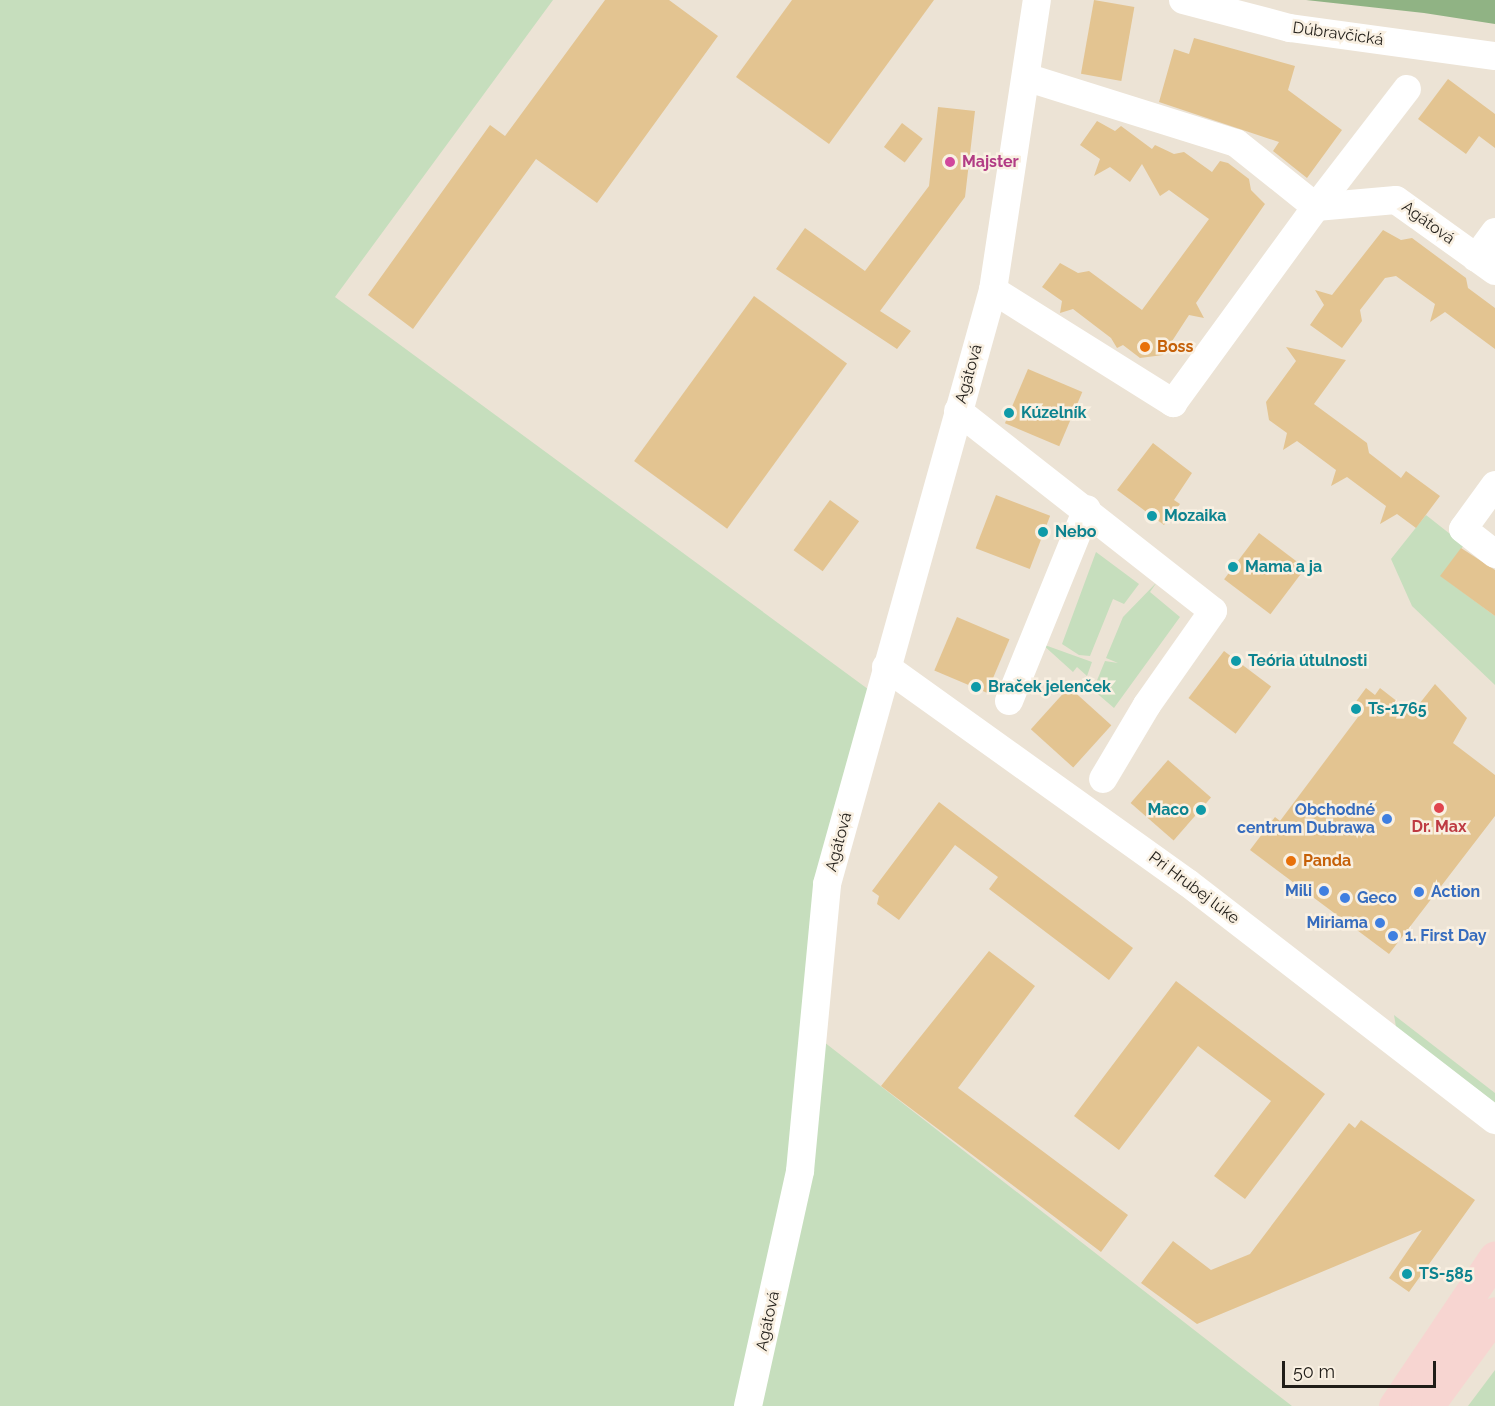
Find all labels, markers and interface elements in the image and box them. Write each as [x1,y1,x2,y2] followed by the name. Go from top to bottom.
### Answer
[1291,18,1385,50] street label: Dúbravčická
[962,152,1019,172] place label: Majster
[943,155,957,169] marker: Majster
[1398,197,1458,249] street label: Agátová
[1157,337,1193,357] place label: Boss
[1138,340,1152,354] marker: Boss
[951,342,987,406] street label: Agátová
[1021,403,1086,423] place label: Kúzelník
[1002,406,1016,420] marker: Kúzelník
[1164,506,1226,526] place label: Mozaika
[1145,509,1159,523] marker: Mozaika
[1055,522,1096,542] place label: Nebo
[1036,525,1050,539] marker: Nebo
[1245,557,1322,577] place label: Mama a ja
[1226,560,1240,574] marker: Mama a ja
[1248,651,1367,671] place label: Teória útulnosti
[1229,654,1243,668] marker: Teória útulnosti
[988,677,1111,697] place label: Braček jelenček
[969,680,983,694] marker: Braček jelenček
[1368,699,1427,719] place label: Ts-1765
[1349,702,1363,716] marker: Ts-1765
[1147,800,1189,820] place label: Maco
[1237,800,1375,838] place label: Obchodné centrum Dubrawa
[1432,801,1446,815] marker: Dr. Max
[1194,803,1208,817] marker: Maco
[822,810,856,874] street label: Agátová
[1380,812,1394,826] marker: Obchodné centrum Dubrawa
[1412,817,1466,837] place label: Dr. Max
[1145,848,1243,928] street label: Pri Hrubej lúke
[1303,851,1351,871] place label: Panda
[1284,854,1298,868] marker: Panda
[1285,881,1312,901] place label: Mili
[1431,882,1480,902] place label: Action
[1317,884,1331,898] marker: Mili
[1412,885,1426,899] marker: Action
[1357,888,1397,908] place label: Geco
[1338,891,1352,905] marker: Geco
[1307,913,1368,933] place label: Miriama
[1373,916,1387,930] marker: Miriama
[1405,926,1487,946] place label: 1. First Day
[1386,929,1400,943] marker: 1. First Day
[1419,1264,1473,1284] place label: TS-585
[1400,1267,1414,1281] marker: TS-585
[752,1289,784,1353] street label: Agátová
[1285,1349,1440,1387] scale bar
[1293,1361,1335,1382] text: 50 m

